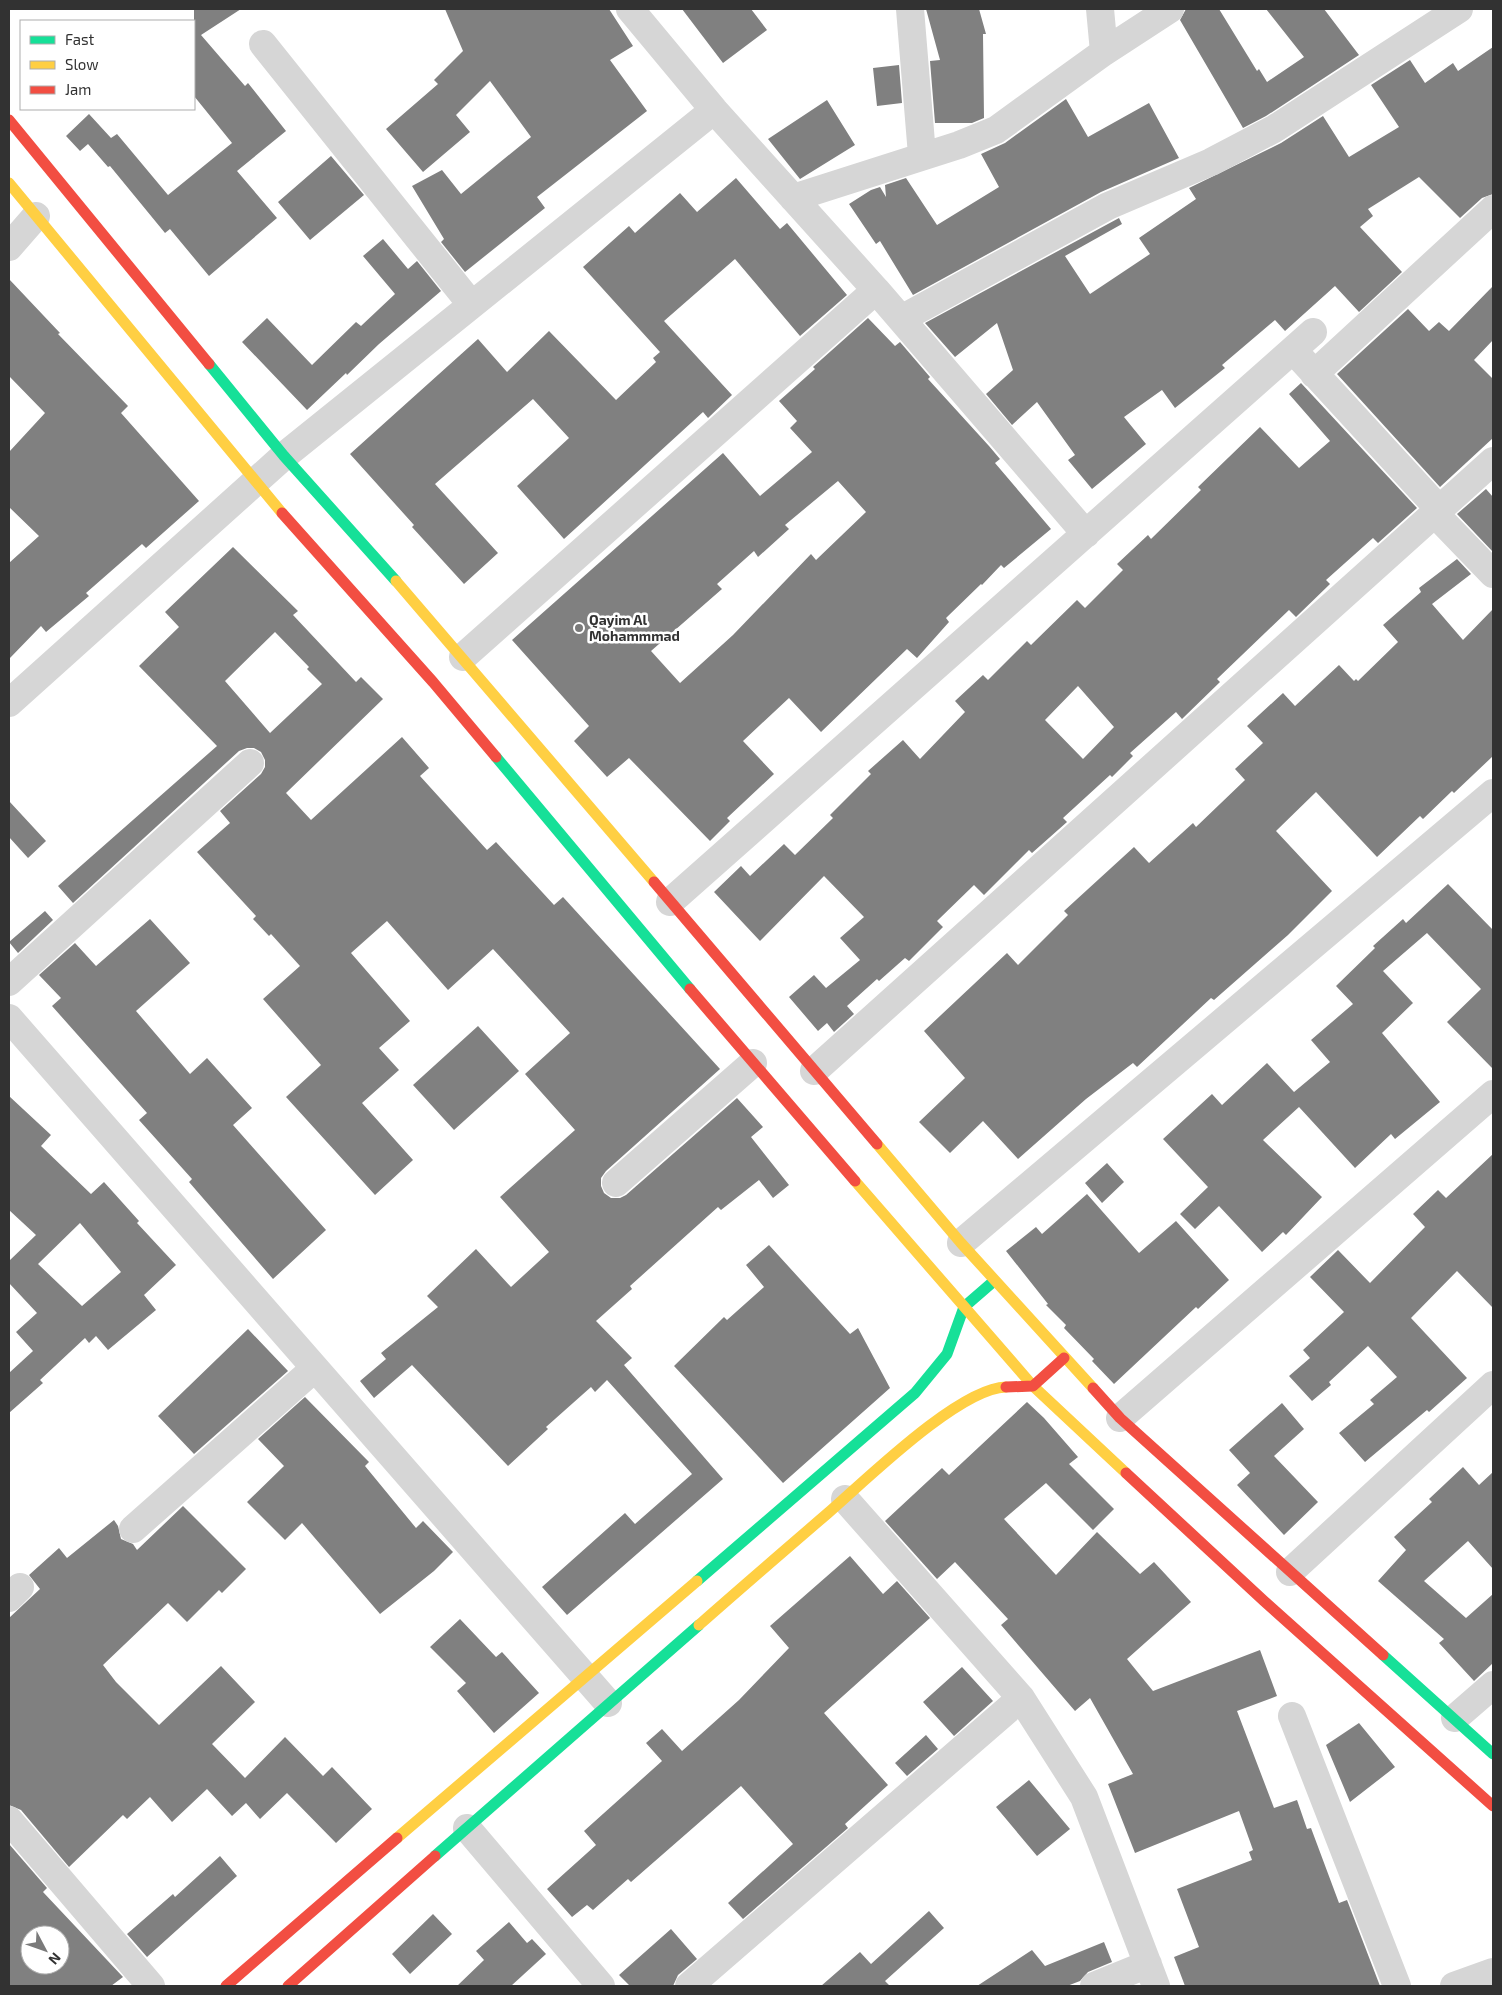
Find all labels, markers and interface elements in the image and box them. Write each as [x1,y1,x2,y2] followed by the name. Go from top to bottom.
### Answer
[20,20,195,110] legend
[65,30,95,48] text: Fast
[65,55,99,73] text: Slow
[65,80,91,98] text: Jam
[589,611,680,644] place label: Qayim Al Mohammmad
[573,622,585,634] marker: Qayim Al Mohammmad
[20,1925,70,1975] north arrow
[45,1949,65,1968] text: N

